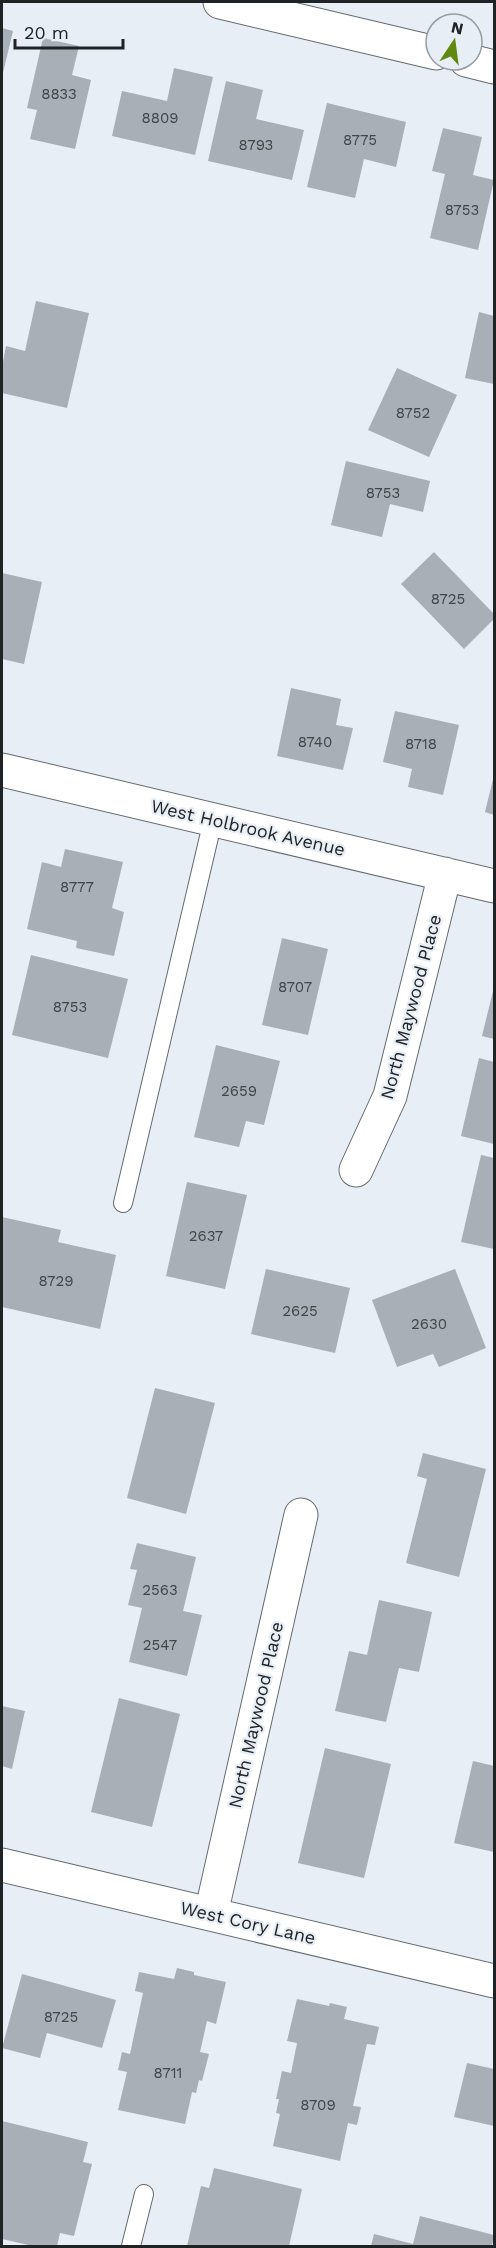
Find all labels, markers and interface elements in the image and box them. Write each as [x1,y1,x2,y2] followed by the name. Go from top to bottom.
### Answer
[15,12,123,50] scale bar
[424,12,484,72] north arrow
[449,17,465,38] text: N
[24,22,69,43] text: 20 m
[41,85,77,103] house number: 8833
[141,109,179,127] house number: 8809
[343,131,377,149] house number: 8775
[239,136,273,154] house number: 8793
[445,201,479,219] house number: 8753
[396,404,430,422] house number: 8752
[366,484,400,502] house number: 8753
[431,590,465,608] house number: 8725
[298,733,332,751] house number: 8740
[405,735,437,753] house number: 8718
[149,795,347,860] street label: West Holbrook Avenue
[60,878,94,896] house number: 8777
[376,912,445,1102] street label: North Maywood Place
[278,978,312,996] house number: 8707
[53,998,87,1016] house number: 8753
[221,1082,257,1100] house number: 2659
[189,1227,223,1245] house number: 2637
[38,1272,74,1290] house number: 8729
[282,1302,318,1320] house number: 2625
[411,1315,447,1333] house number: 2630
[142,1581,178,1599] house number: 2563
[224,1620,287,1810] street label: North Maywood Place
[143,1636,177,1654] house number: 2547
[178,1897,318,1948] street label: West Cory Lane
[44,2008,78,2026] house number: 8725
[154,2064,182,2082] house number: 8711
[300,2096,336,2114] house number: 8709

